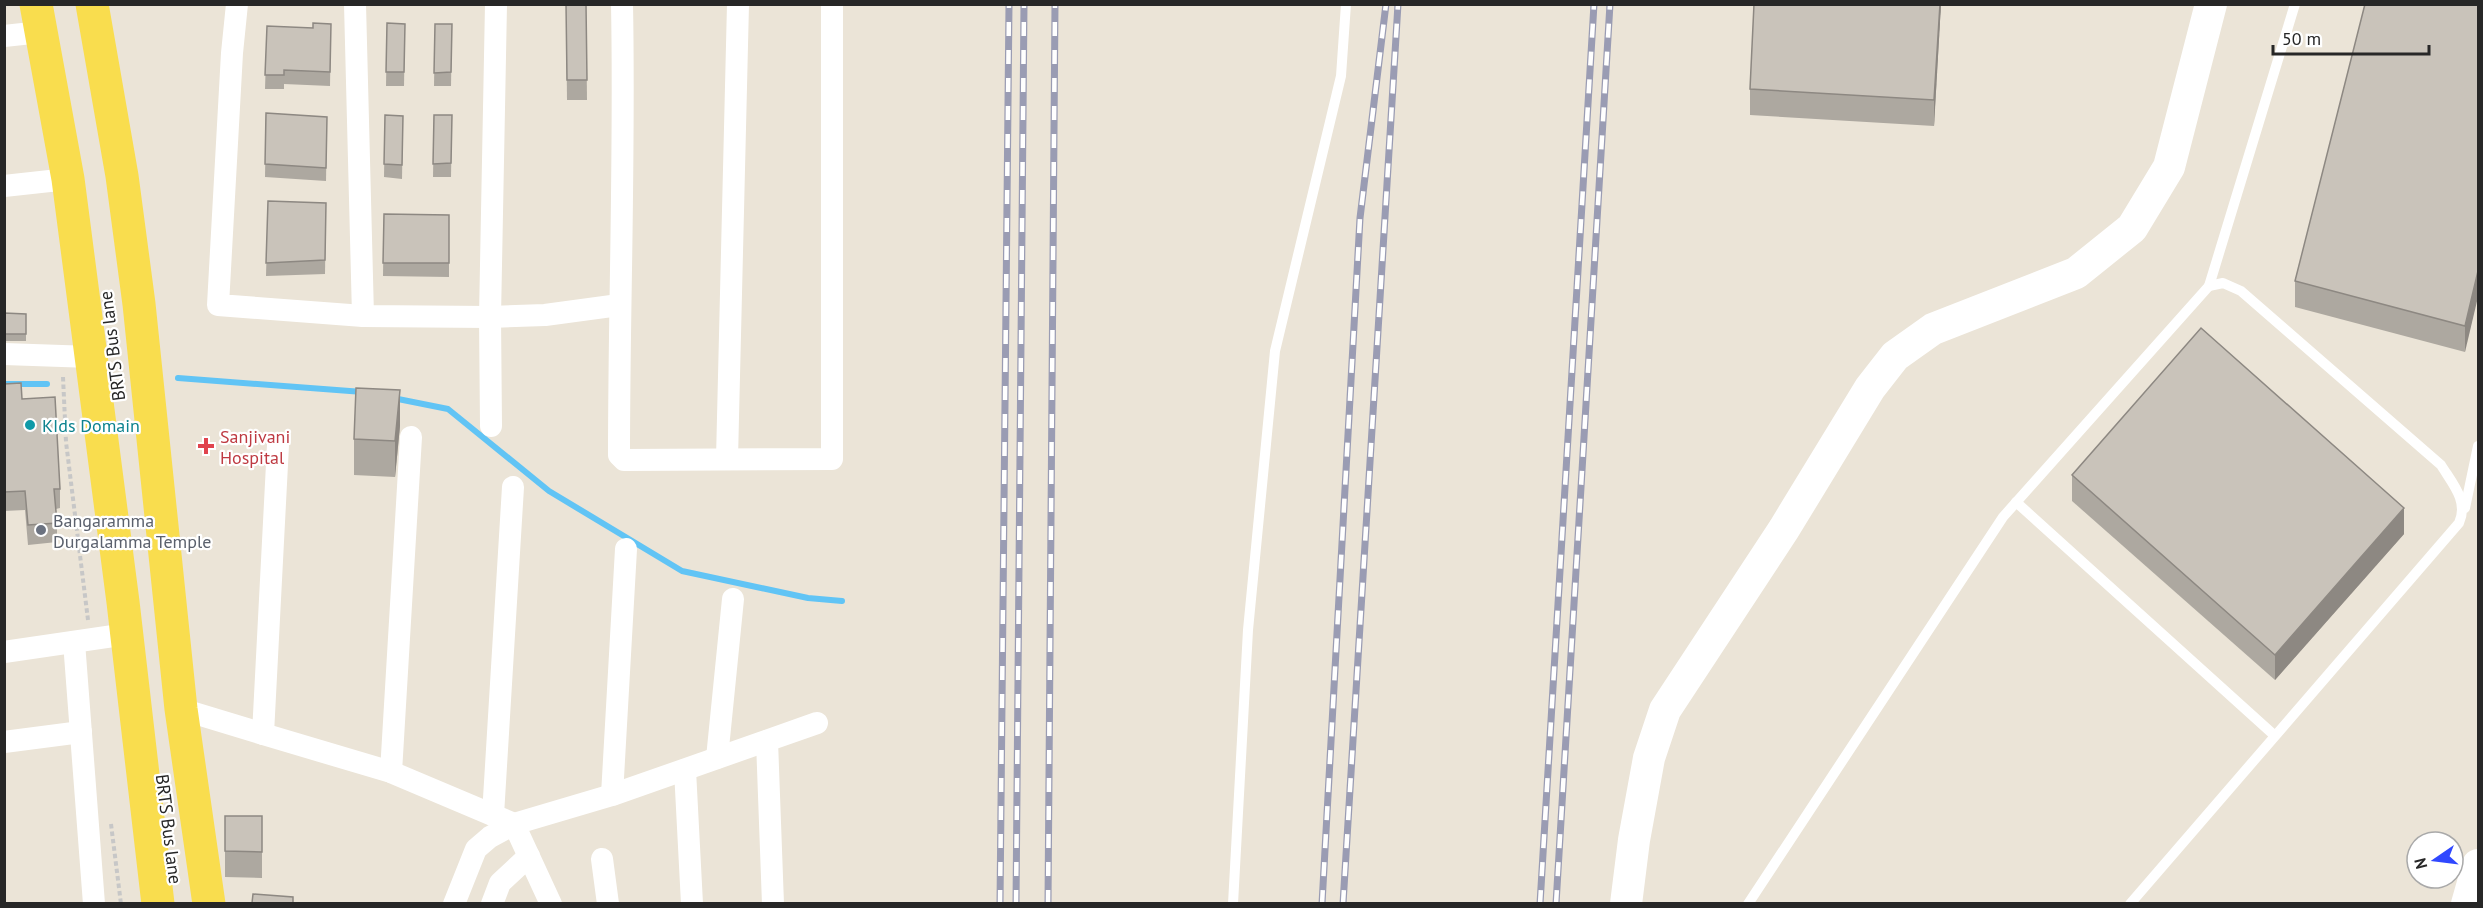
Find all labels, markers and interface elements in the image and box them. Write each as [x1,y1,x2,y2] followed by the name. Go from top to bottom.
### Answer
[2273,18,2429,56] scale bar
[2282,27,2321,50] text: 50 m
[94,290,130,402] street label: BRTS Bus lane
[42,414,140,437] place label: KIds Domain
[23,418,37,432] marker: KIds Domain
[220,425,290,469] place label: Sanjivani Hospital
[197,437,215,455] marker: Sanjivani Hospital
[53,509,211,553] place label: Bangaramma Durgalamma Temple
[34,523,48,537] marker: Bangaramma Durgalamma Temple
[151,773,187,885] street label: BRTS Bus lane
[2405,830,2465,890] north arrow
[2409,856,2431,871] text: N

